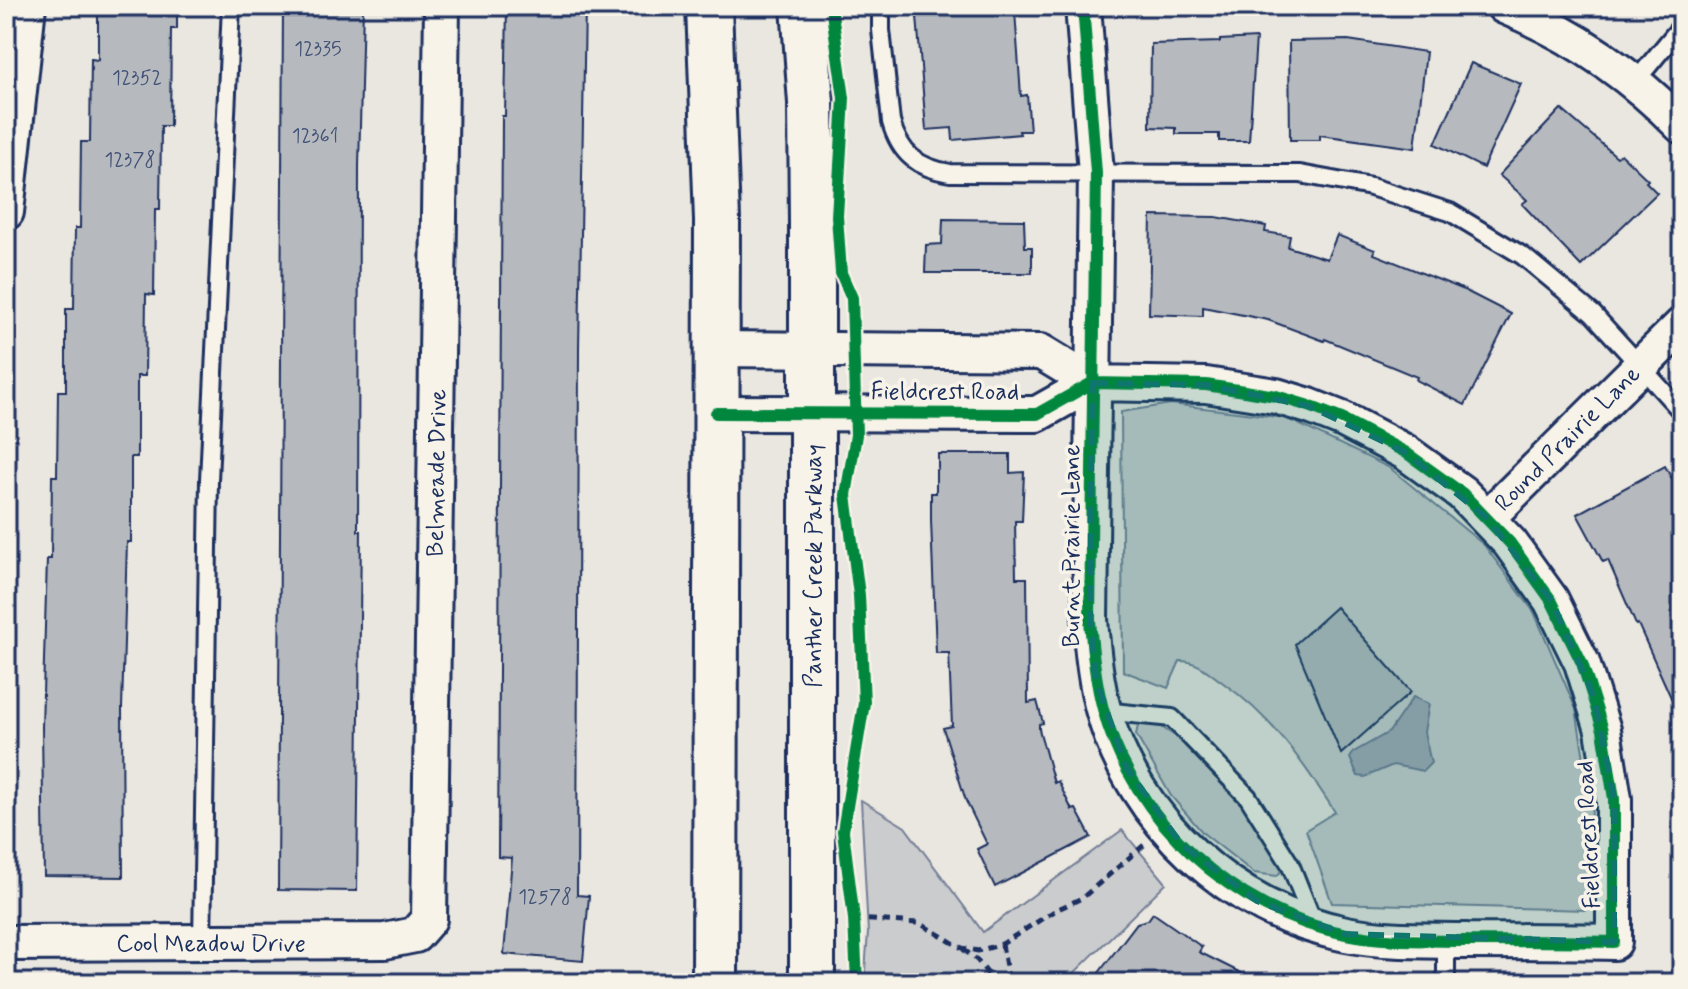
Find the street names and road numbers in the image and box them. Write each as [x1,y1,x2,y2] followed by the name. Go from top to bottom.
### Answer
[1488,359,1648,519] street label: Round Prairie Lane
[871,377,1019,408] street label: Fieldcrest Road
[421,389,454,557] street label: Belmeade Drive
[799,444,830,688] street label: Panther Creek Parkway
[1057,445,1088,647] street label: Burnt Prairie Lane
[1570,760,1609,910] street label: Fieldcrest Road
[116,929,306,960] street label: Cool Meadow Drive

